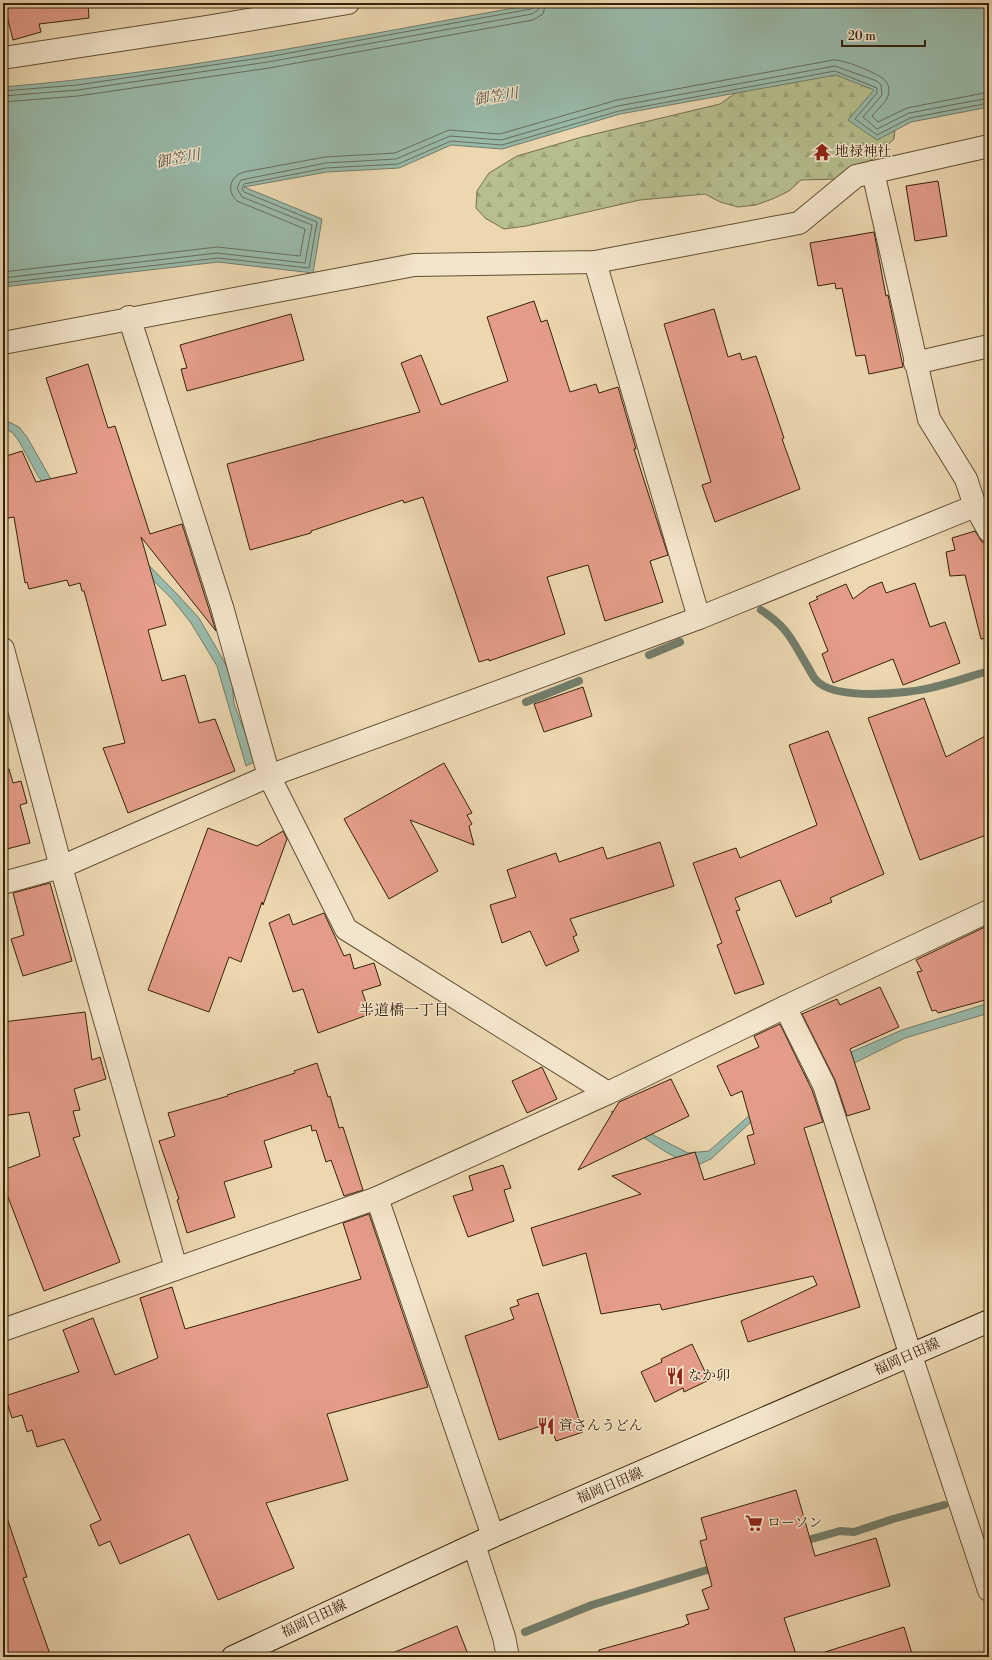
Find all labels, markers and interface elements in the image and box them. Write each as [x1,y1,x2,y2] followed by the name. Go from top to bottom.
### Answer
[842,22,925,48] scale bar
[848,29,876,44] text: 20 m
[472,83,522,110] water label: 御笠川
[812,142,832,162] temple icon: 地禄神社
[835,143,891,161] place label: 地禄神社
[154,145,204,173] water label: 御笠川
[359,1001,449,1020] district label: 半道橋一丁目
[871,1335,943,1379] street label: 福岡日田線
[665,1366,685,1386] restaurant icon: なか卯
[688,1367,730,1385] place label: なか卯
[536,1416,556,1436] restaurant icon: 資さんうどん
[559,1417,643,1435] place label: 資さんうどん
[574,1464,646,1508] street label: 福岡日田線
[744,1513,764,1533] supermarket icon: ローソン
[767,1514,822,1532] place label: ローソン
[278,1596,350,1642] street label: 福岡日田線

